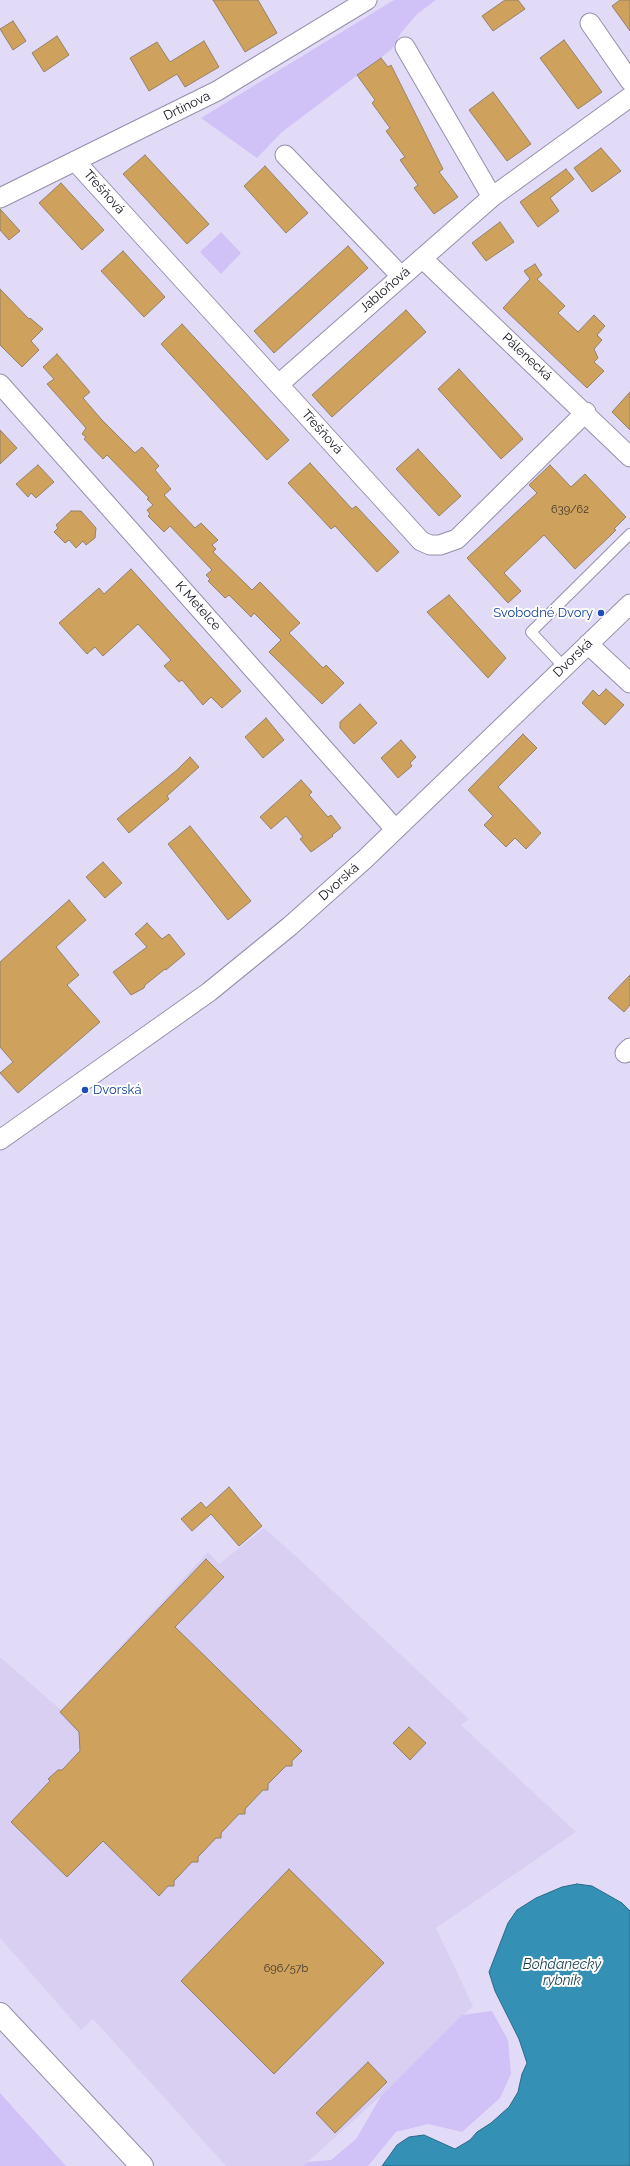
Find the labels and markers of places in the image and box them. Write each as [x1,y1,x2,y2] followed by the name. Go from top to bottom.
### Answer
[493,605,593,621] place label: Svobodné Dvory
[596,608,606,618] marker: Svobodné Dvory
[93,1082,142,1098] place label: Dvorská
[80,1085,90,1095] marker: Dvorská

